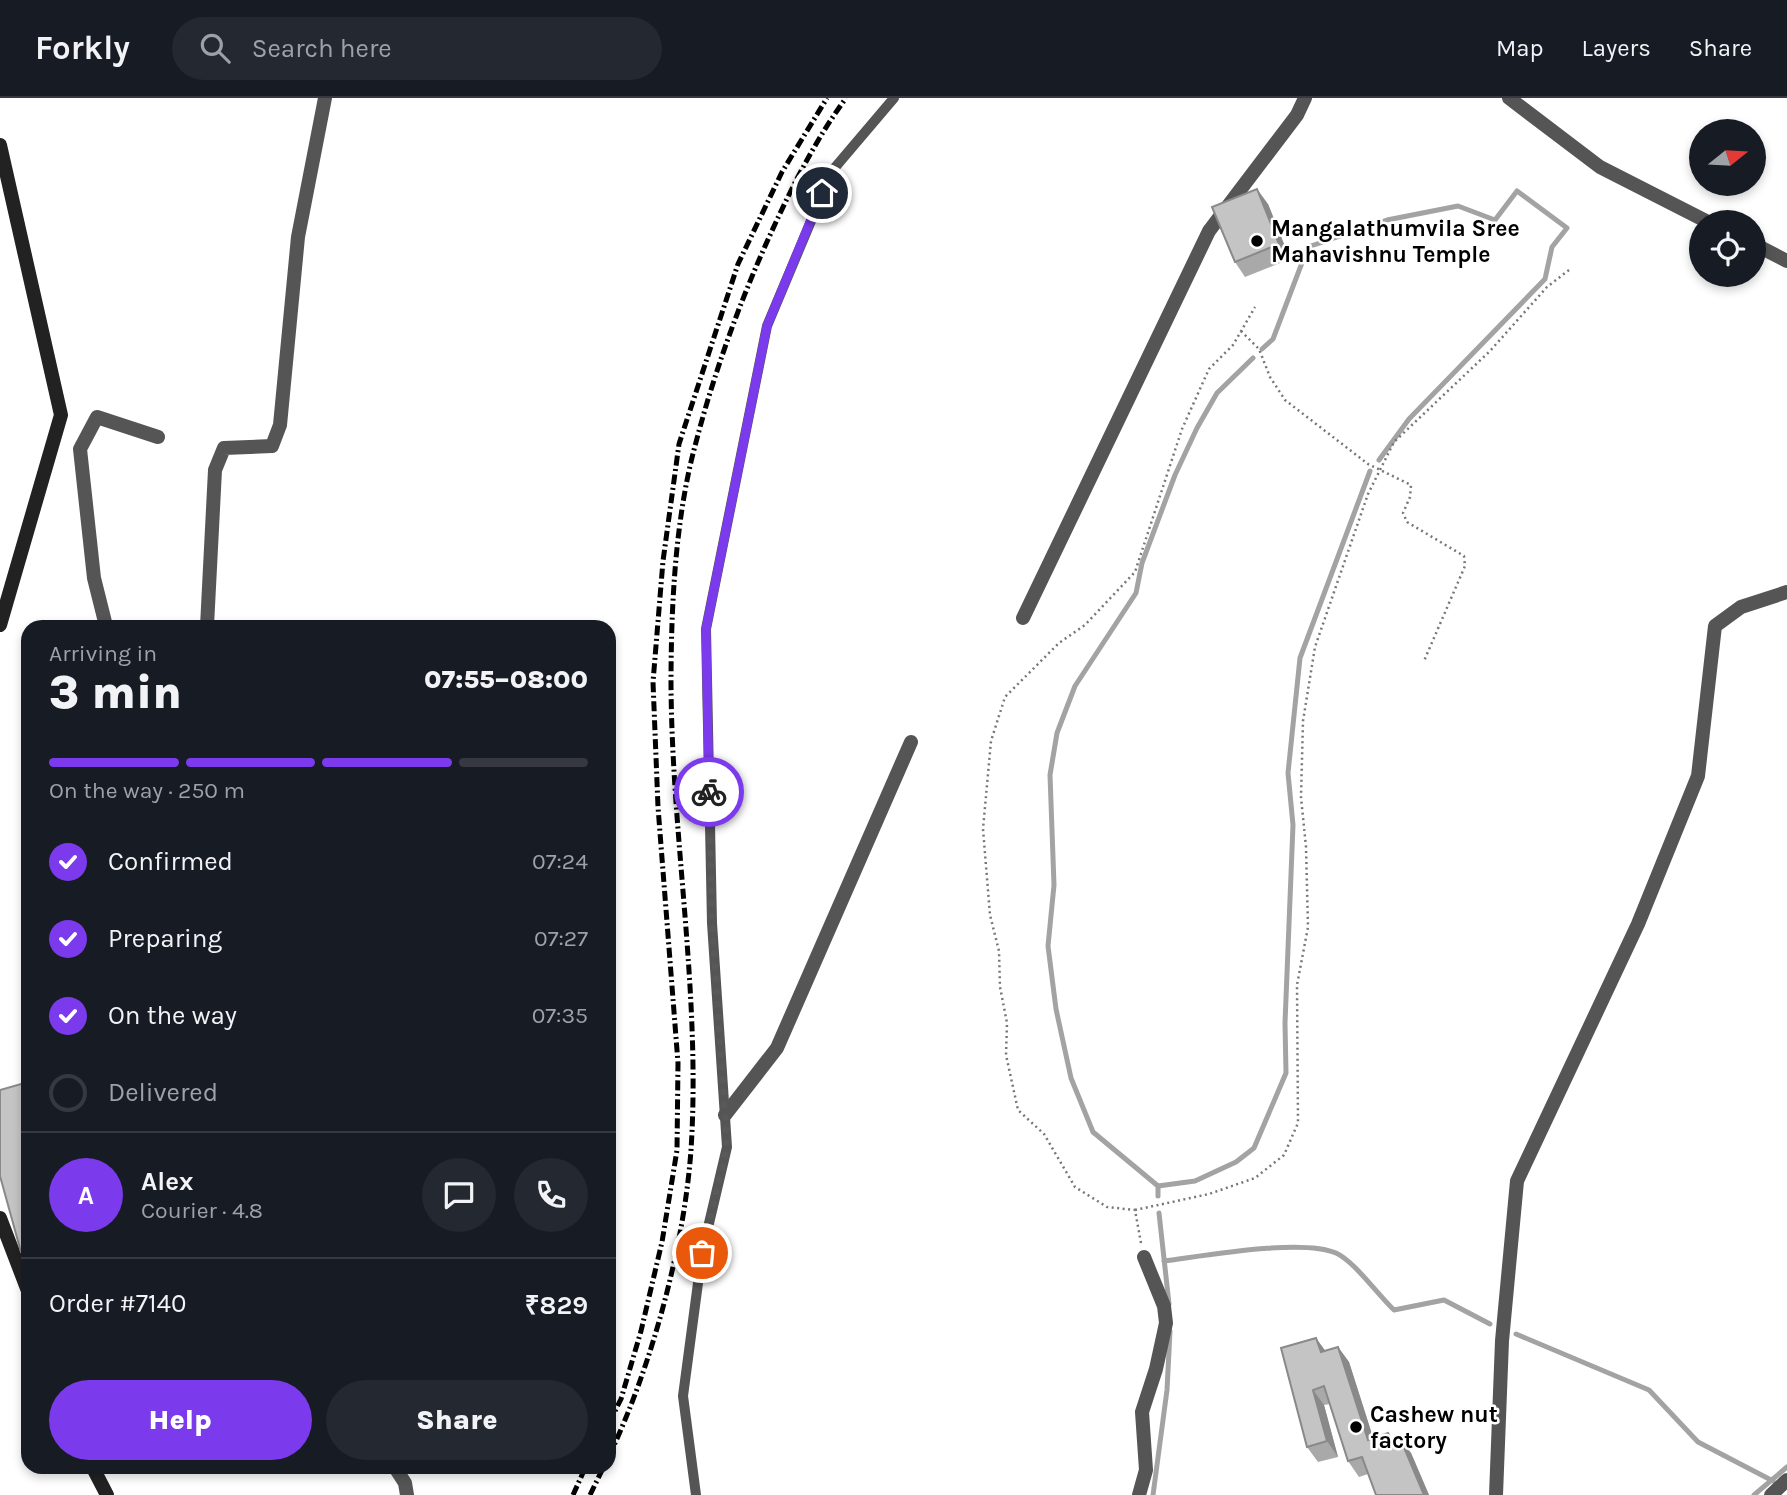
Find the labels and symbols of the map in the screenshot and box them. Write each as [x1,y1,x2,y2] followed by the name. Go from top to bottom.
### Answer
[1689,119,1766,196] north arrow
[792,163,852,223] pin
[1271,215,1520,268] place label: Mangalathumvila Sree Mahavishnu Temple
[1249,233,1265,249] marker: Mangalathumvila Sree Mahavishnu Temple
[674,757,744,827] courier
[672,1223,732,1283] pin
[1370,1401,1498,1454] place label: Cashew nut factory
[1348,1419,1364,1435] marker: Cashew nut factory

